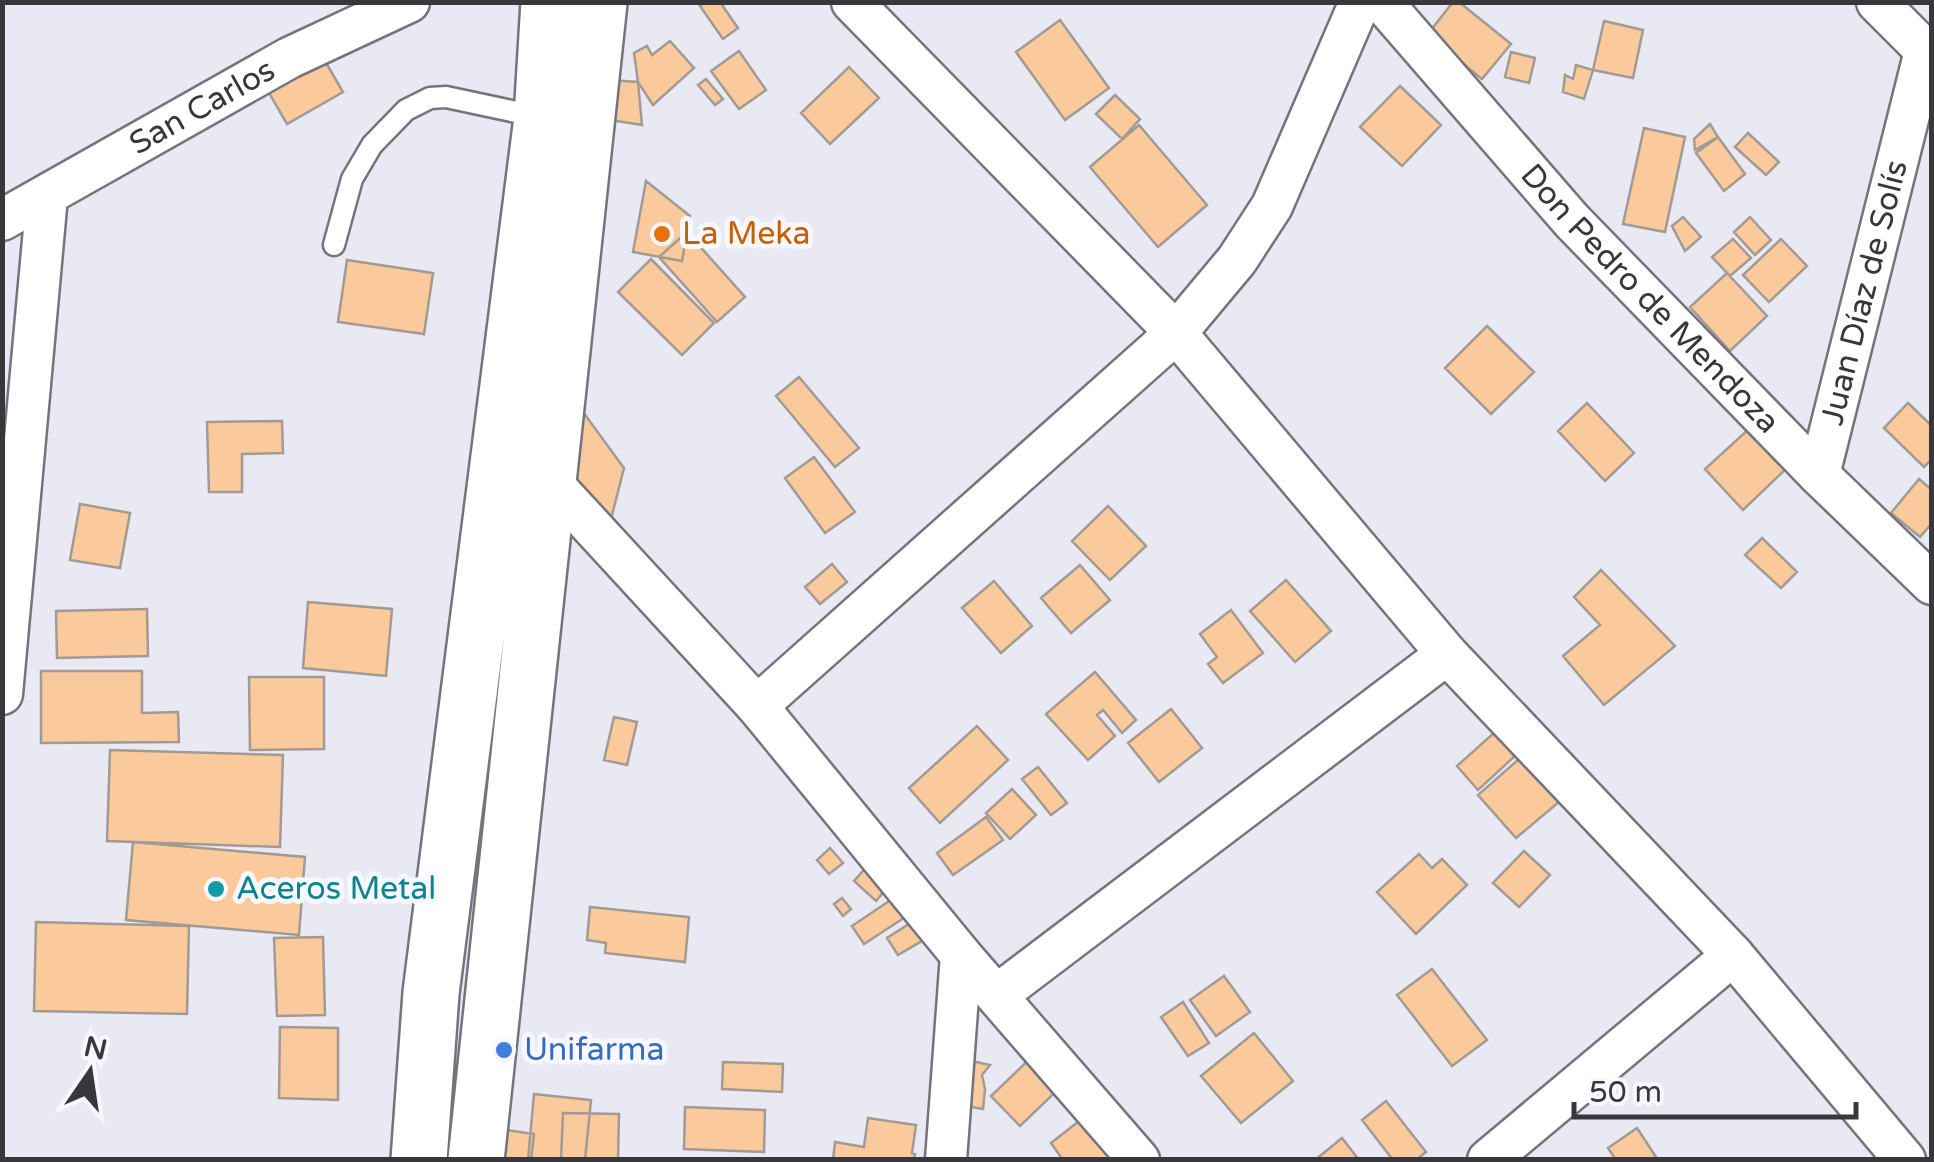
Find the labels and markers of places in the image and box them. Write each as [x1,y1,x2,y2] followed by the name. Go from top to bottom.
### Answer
[682,215,810,253] place label: La Meka
[651,223,673,245] marker: La Meka
[236,870,436,908] place label: Aceros Metal
[205,878,227,900] marker: Aceros Metal
[524,1031,664,1069] place label: Unifarma
[493,1039,515,1061] marker: Unifarma

